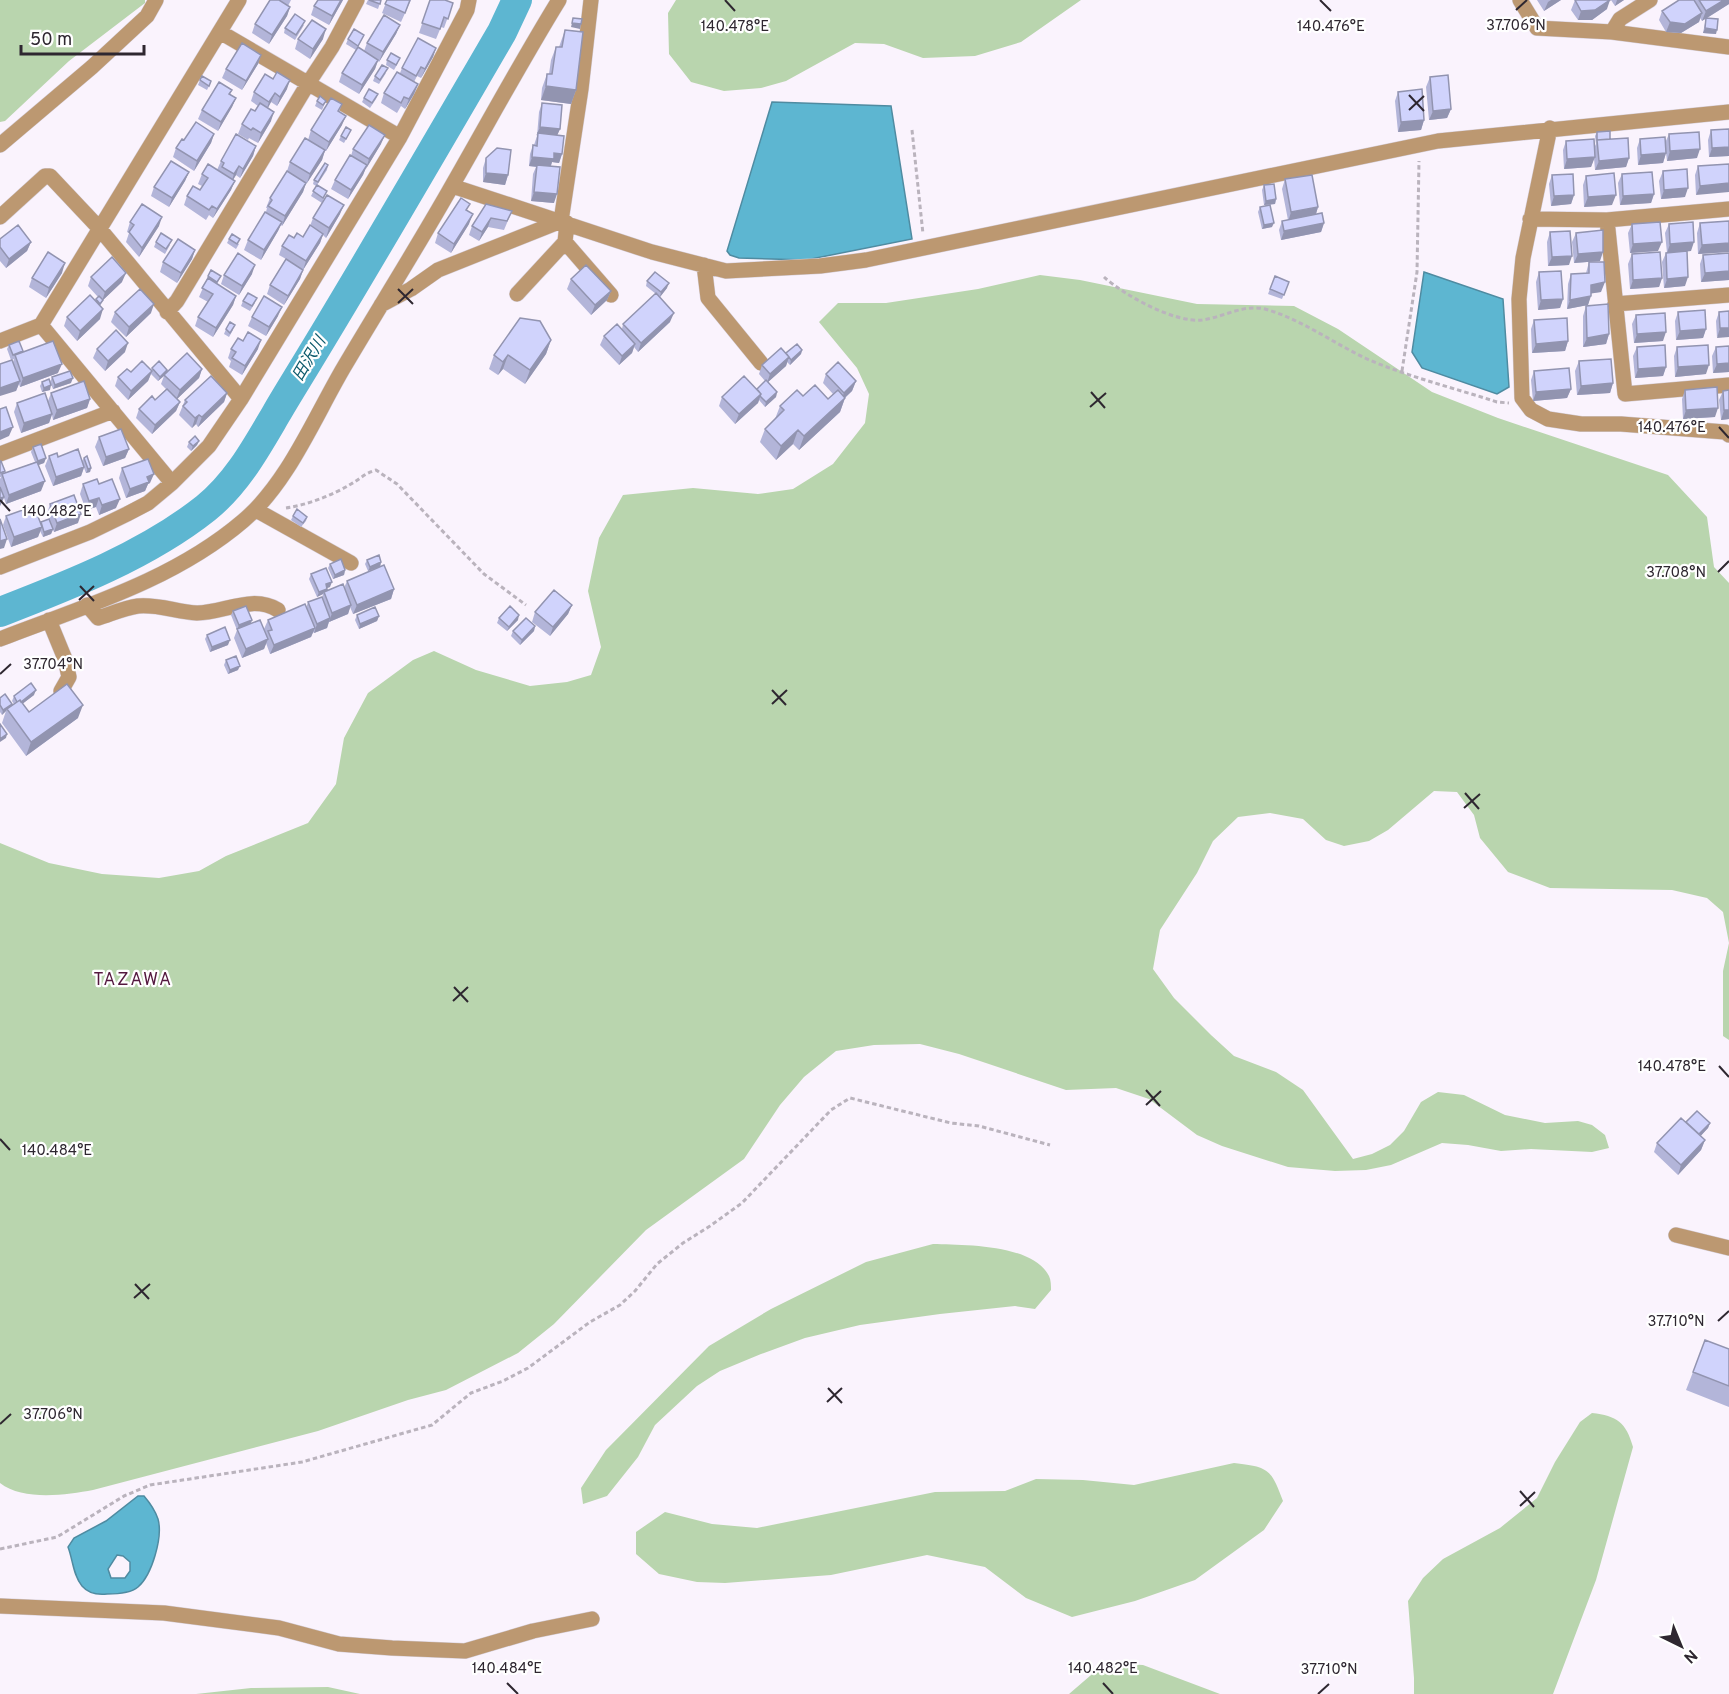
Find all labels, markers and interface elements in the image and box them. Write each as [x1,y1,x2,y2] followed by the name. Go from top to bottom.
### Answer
[1486,17,1546,36] text: 37.706°N
[21,18,144,56] scale bar
[701,18,769,37] text: 140.478°E
[1297,18,1365,37] text: 140.476°E
[30,29,72,52] text: 50 m
[289,332,332,385] water label: 田沢川
[1638,419,1706,438] text: 140.476°E
[22,503,92,522] text: 140.482°E
[1646,564,1706,583] text: 37.708°N
[23,656,83,675] text: 37.704°N
[93,969,173,992] district label: TAZAWA
[1638,1058,1706,1077] text: 140.478°E
[22,1142,92,1161] text: 140.484°E
[1647,1313,1705,1332] text: 37.710°N
[23,1406,83,1425] text: 37.706°N
[1651,1616,1711,1676] north arrow
[1679,1644,1701,1667] text: N
[472,1660,542,1679] text: 140.484°E
[1068,1660,1138,1679] text: 140.482°E
[1300,1661,1358,1680] text: 37.710°N

